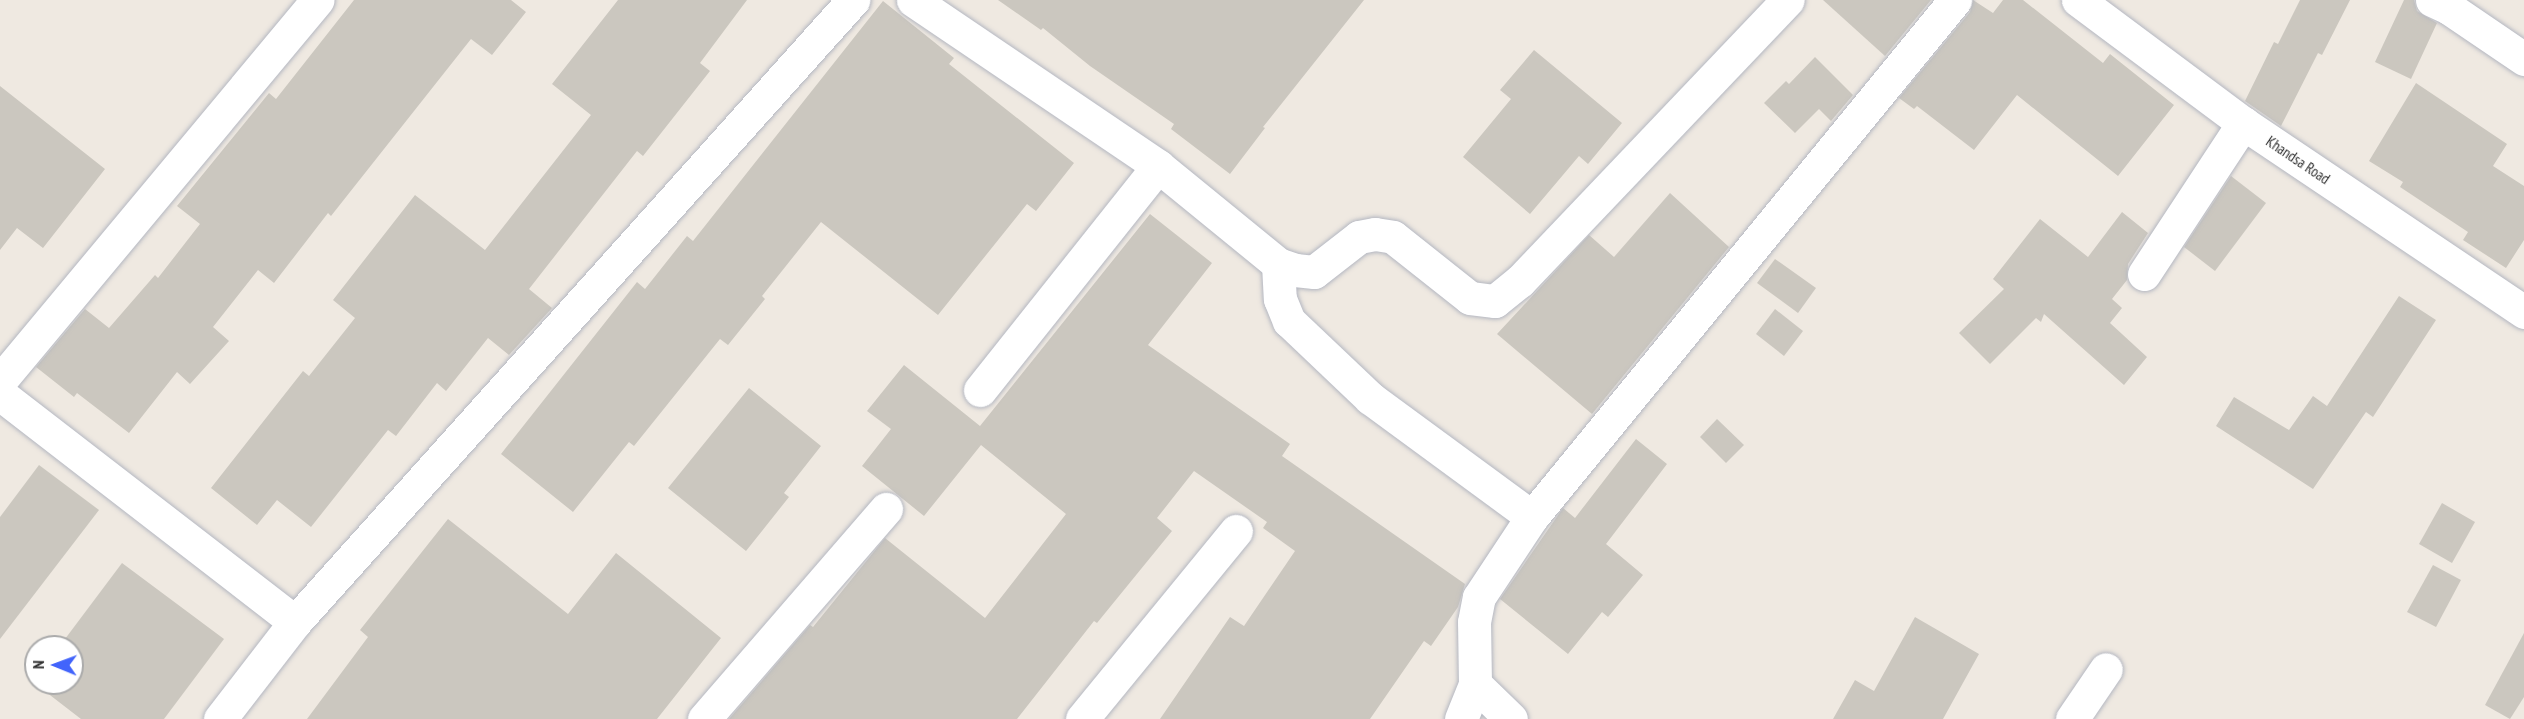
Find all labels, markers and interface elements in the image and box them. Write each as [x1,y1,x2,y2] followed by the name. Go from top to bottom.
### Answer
[2263,132,2333,188] street label: Khandsa Road
[24,635,84,695] north arrow
[28,660,48,669] text: N

